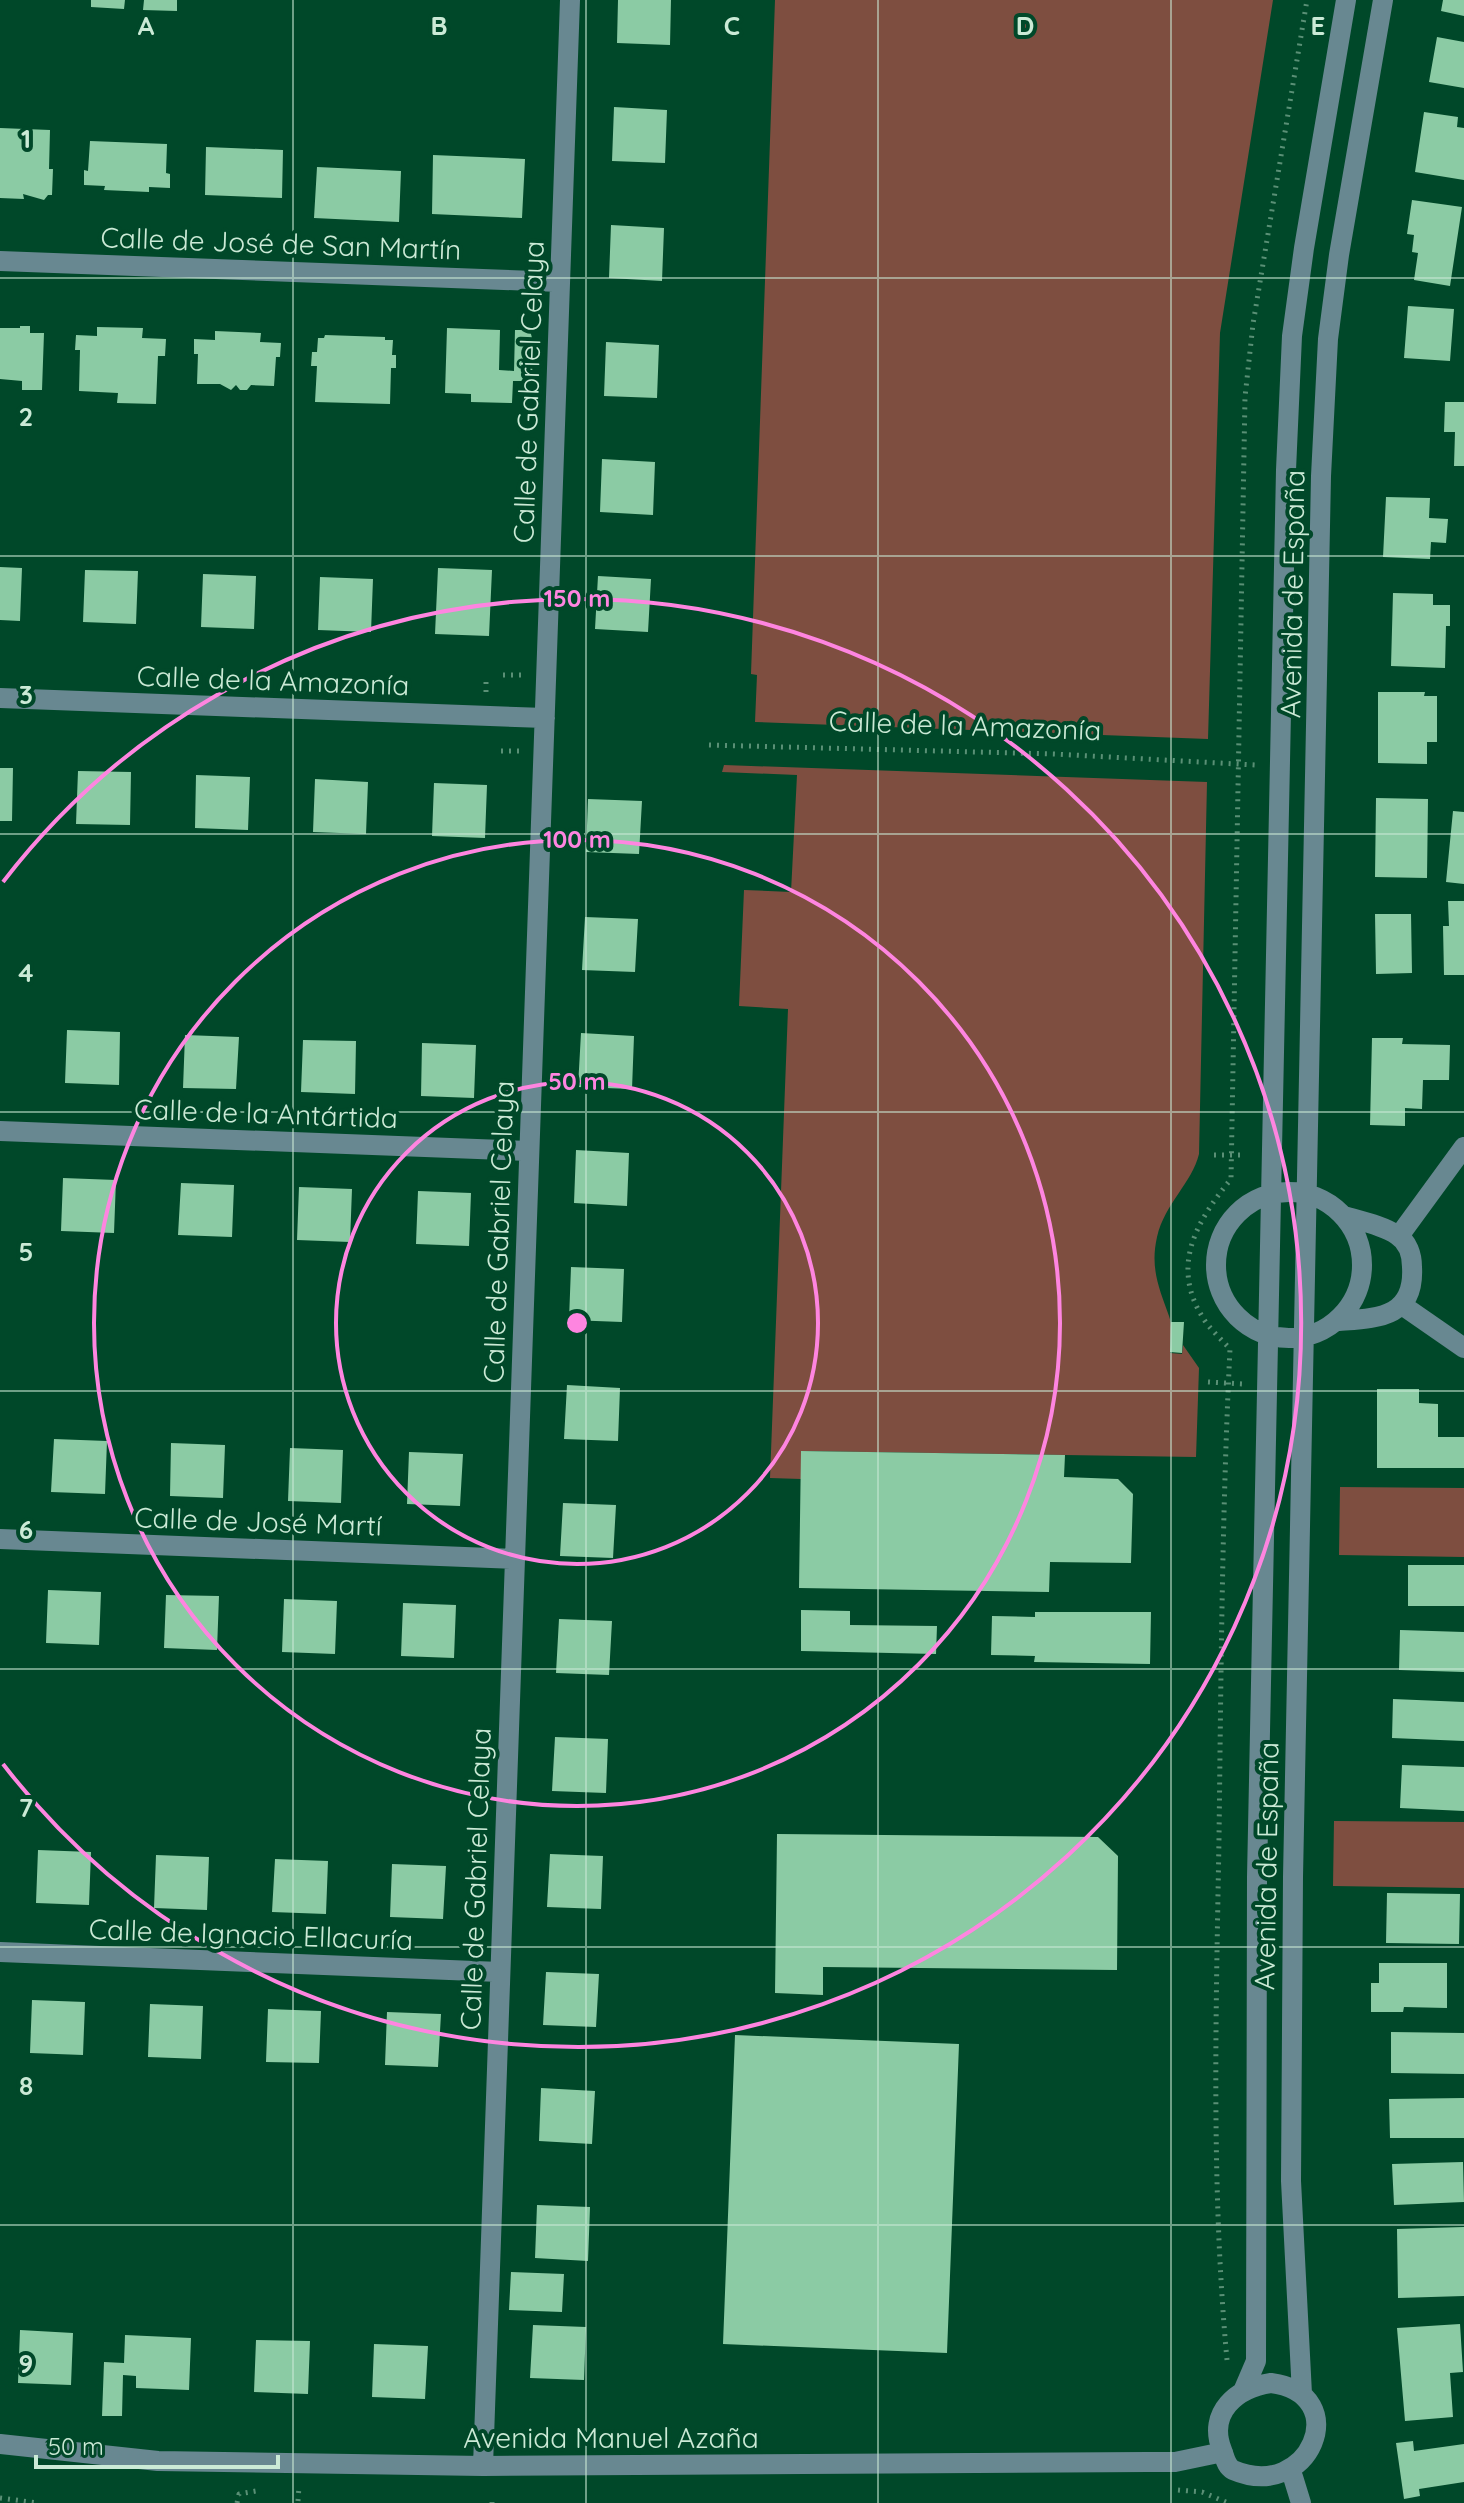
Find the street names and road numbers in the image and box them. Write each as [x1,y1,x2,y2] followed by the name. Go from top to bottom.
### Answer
[100,219,462,267] street label: Calle de José de San Martín
[505,240,551,544] street label: Calle de Gabriel Celaya
[1272,470,1312,718] street label: Avenida de España
[136,658,410,702] street label: Calle de la Amazonía
[828,703,1102,747] street label: Calle de la Amazonía
[475,1080,521,1384] street label: Calle de Gabriel Celaya
[134,1091,398,1135] street label: Calle de la Antártida
[134,1499,382,1543] street label: Calle de José Martí
[452,1727,498,2031] street label: Calle de Gabriel Celaya
[1246,1742,1286,1990] street label: Avenida de España
[88,1911,414,1957] street label: Calle de Ignacio Ellacuría
[463,2420,759,2455] street label: Avenida Manuel Azaña

